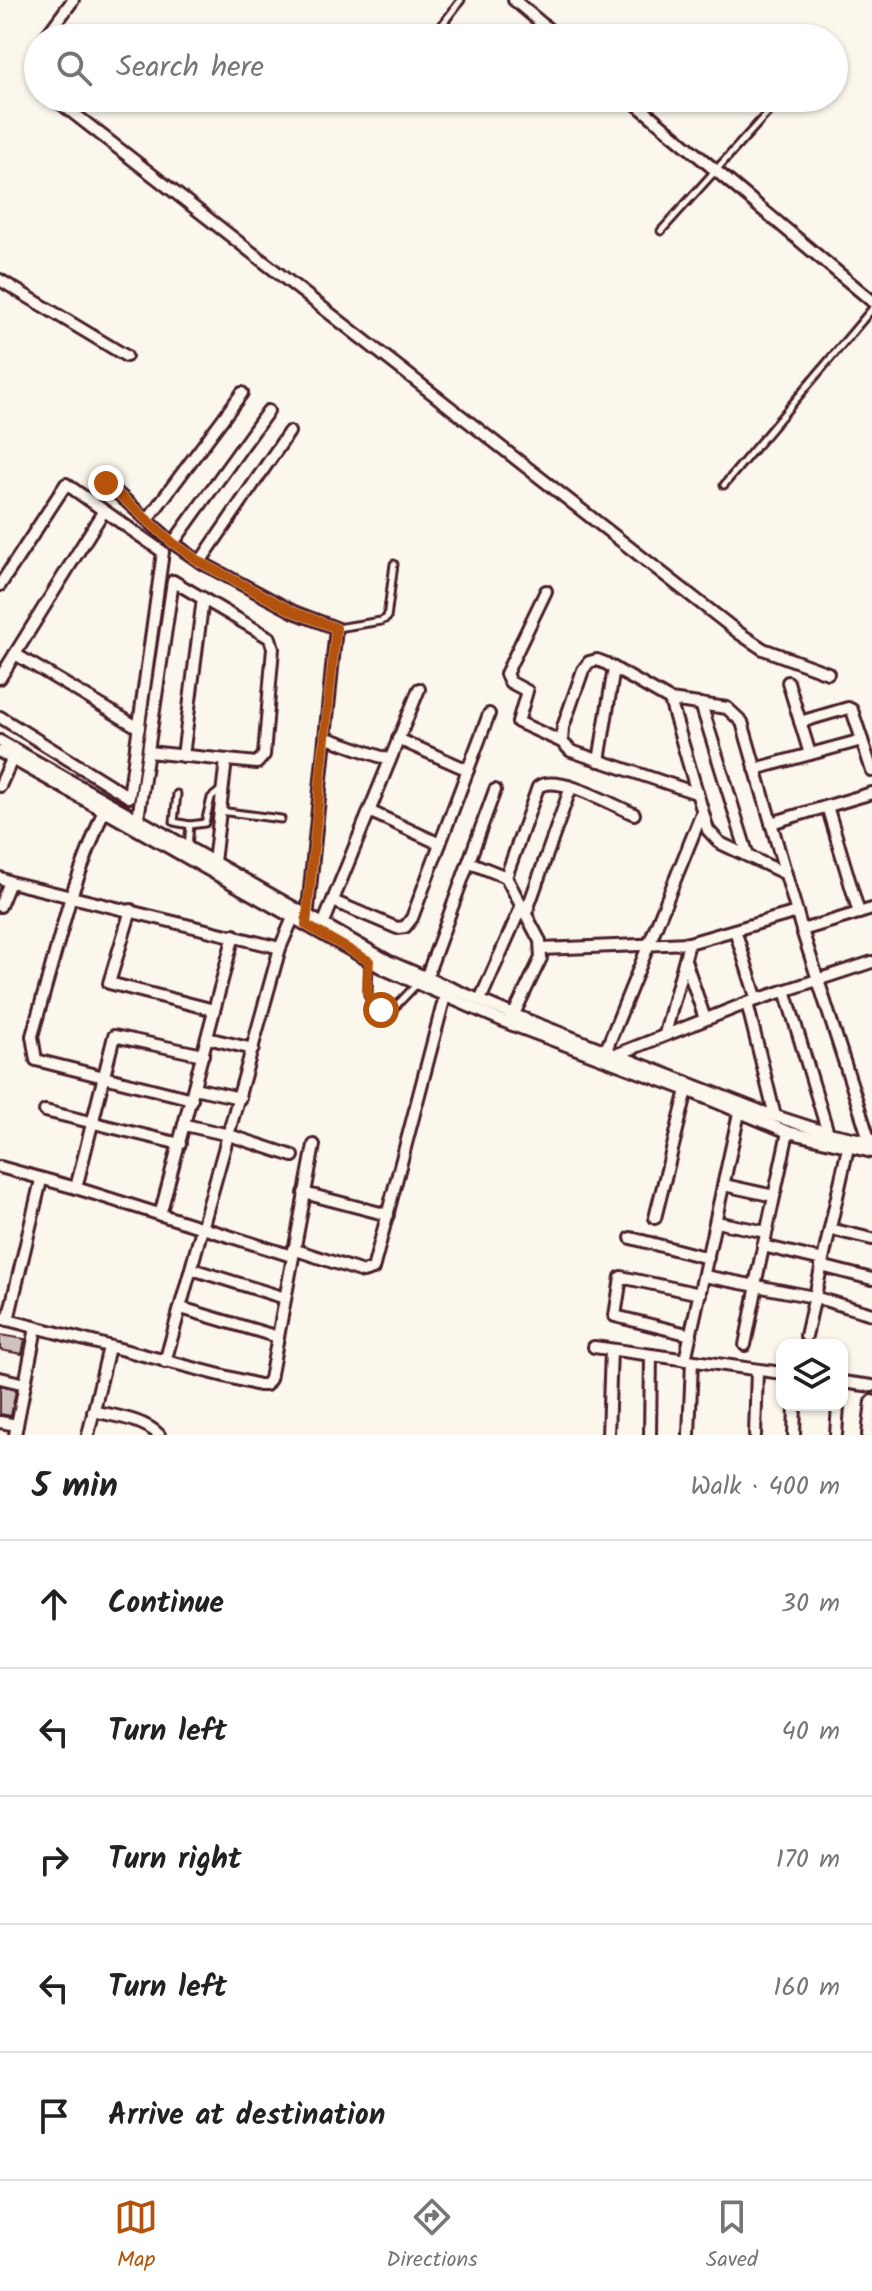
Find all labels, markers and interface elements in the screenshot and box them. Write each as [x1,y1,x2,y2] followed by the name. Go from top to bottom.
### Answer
[24,24,848,112] search box
[116,44,264,92] text: Search here
[52,46,96,90] icon: search
[88,465,124,501] route end
[363,992,399,1028] route start
[776,1339,848,1411] map controls
[776,1339,848,1411] button: layers
[32,1460,118,1514] text: 5 min
[690,1466,840,1508] text: Walk · 400 m
[108,1580,224,1628] text: Continue
[32,1582,76,1626] icon: ahead
[781,1583,840,1625] text: 30 m
[108,1708,227,1756] text: Turn left
[32,1710,76,1754] icon: left
[782,1711,840,1753] text: 40 m
[108,1836,241,1884] text: Turn right
[32,1838,76,1882] icon: right
[776,1839,840,1881] text: 170 m
[108,1964,227,2012] text: Turn left
[32,1966,76,2010] icon: left
[773,1967,840,2009] text: 160 m
[108,2092,385,2140] text: Arrive at destination
[32,2094,76,2138] icon: arrive
[114,2195,158,2278] tab: Map
[386,2195,478,2278] tab: Directions
[706,2195,758,2278] tab: Saved

